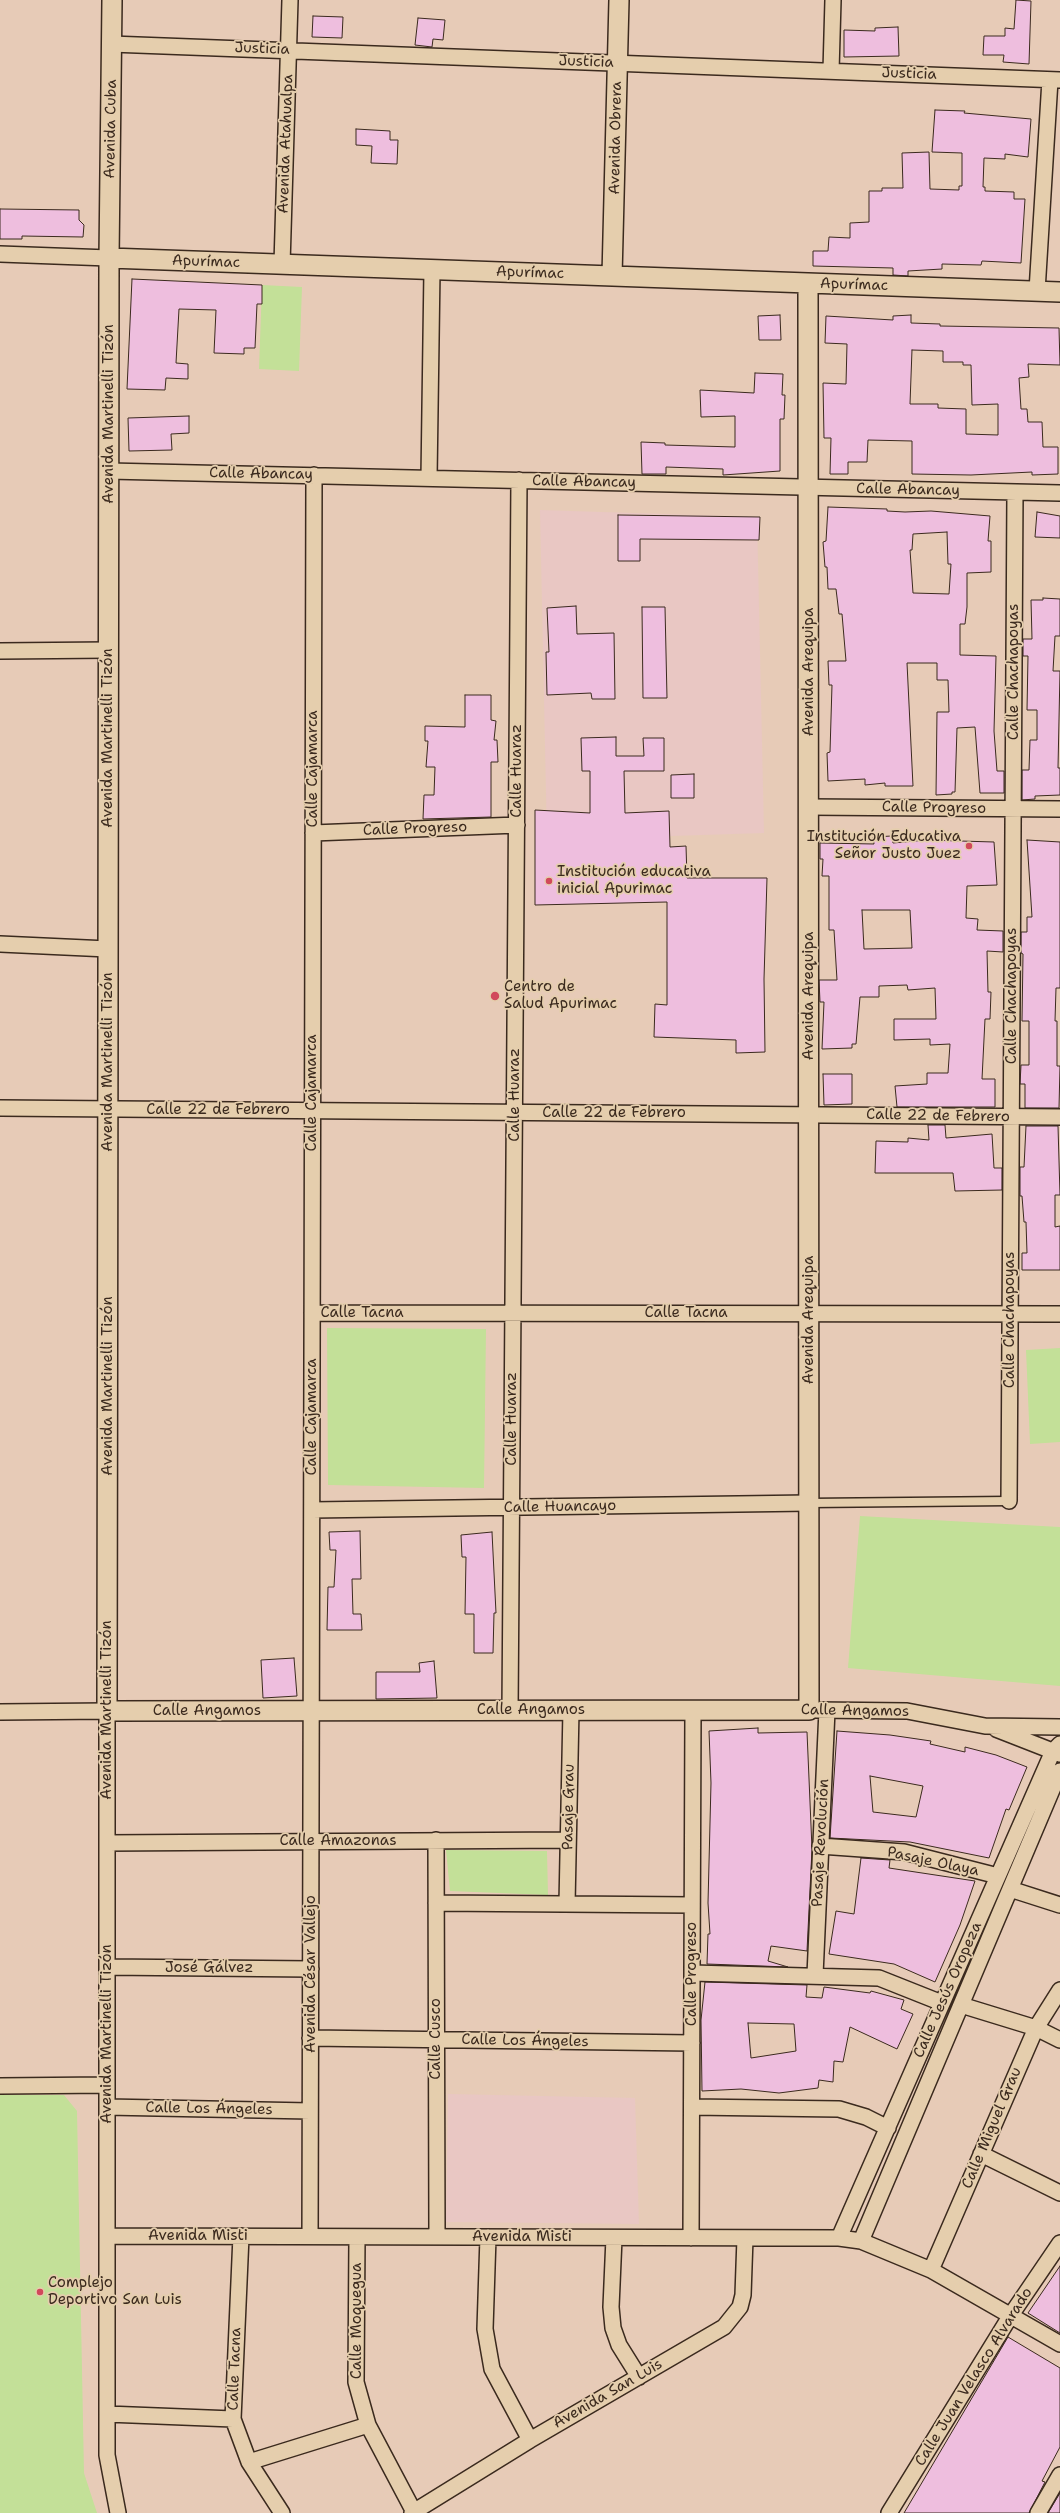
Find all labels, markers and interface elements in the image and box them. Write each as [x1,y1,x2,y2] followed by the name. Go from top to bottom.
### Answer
[234,39,290,59] street label: Justicia
[558,52,614,72] street label: Justicia
[881,64,937,84] street label: Justicia
[275,74,297,214] street label: Avenida Atahualpa
[101,79,121,179] street label: Avenida Cuba
[606,81,626,195] street label: Avenida Obrera
[172,252,240,272] street label: Apurímac
[496,263,564,283] street label: Apurímac
[820,275,888,295] street label: Apurímac
[100,324,118,504] street label: Avenida Martinelli Tizón
[209,464,313,484] street label: Calle Abancay
[532,472,636,492] street label: Calle Abancay
[856,480,960,500] street label: Calle Abancay
[1005,604,1023,740] street label: Calle Chachapoyas
[800,608,818,736] street label: Avenida Arequipa
[99,648,117,828] street label: Avenida Martinelli Tizón
[304,710,322,828] street label: Calle Cajamarca
[508,724,526,818] street label: Calle Huaraz
[882,798,986,818] street label: Calle Progreso
[363,818,467,840] street label: Calle Progreso
[807,828,961,863] place label: Institución Educativa Señor Justo Juez
[964,841,974,851] marker: Institución Educativa Señor Justo Juez
[557,863,711,898] place label: Institución educativa inicial Apurimac
[544,876,554,886] marker: Institución educativa inicial Apurimac
[1003,928,1021,1064] street label: Calle Chachapoyas
[800,932,818,1060] street label: Avenida Arequipa
[99,972,117,1152] street label: Avenida Martinelli Tizón
[504,978,617,1013] place label: Centro de Salud Apurimac
[489,990,501,1002] marker: Centro de Salud Apurimac
[303,1034,321,1152] street label: Calle Cajamarca
[506,1048,524,1142] street label: Calle Huaraz
[146,1101,290,1119] street label: Calle 22 de Febrero
[542,1104,686,1122] street label: Calle 22 de Febrero
[866,1106,1010,1126] street label: Calle 22 de Febrero
[1001,1252,1019,1388] street label: Calle Chachapoyas
[800,1256,818,1384] street label: Avenida Arequipa
[99,1296,117,1476] street label: Avenida Martinelli Tizón
[320,1304,404,1322] street label: Calle Tacna
[644,1304,728,1322] street label: Calle Tacna
[303,1358,321,1476] street label: Calle Cajamarca
[503,1372,521,1466] street label: Calle Huaraz
[504,1497,616,1517] street label: Calle Huancayo
[98,1620,116,1800] street label: Avenida Martinelli Tizón
[477,1701,585,1719] street label: Calle Angamos
[801,1701,909,1721] street label: Calle Angamos
[153,1702,261,1720] street label: Calle Angamos
[559,1764,579,1850] street label: Pasaje Grau
[809,1778,833,1908] street label: Pasaje Revolución
[279,1832,397,1850] street label: Calle Amazonas
[885,1843,981,1881] street label: Pasaje Olaya
[302,1895,320,2053] street label: Avenida César Vallejo
[910,1919,986,2061] street label: Calle Jesús Oropeza
[683,1922,701,2026] street label: Calle Progreso
[98,1944,116,2124] street label: Avenida Martinelli Tizón
[165,1959,253,1977] street label: José Gálvez
[427,1998,445,2080] street label: Calle Cusco
[461,2031,589,2051] street label: Calle Los Ángeles
[958,2065,1026,2191] street label: Calle Miguel Grau
[145,2099,273,2119] street label: Calle Los Ángeles
[148,2227,248,2245] street label: Avenida Misti
[472,2228,572,2246] street label: Avenida Misti
[348,2263,366,2379] street label: Calle Moquegua
[48,2274,182,2309] place label: Complejo Deportivo San Luis
[911,2284,1037,2470] street label: Calle Juan Velasco Alvarado
[35,2287,45,2297] marker: Complejo Deportivo San Luis
[225,2327,245,2411] street label: Calle Tacna
[550,2355,666,2433] street label: Avenida San Luis

